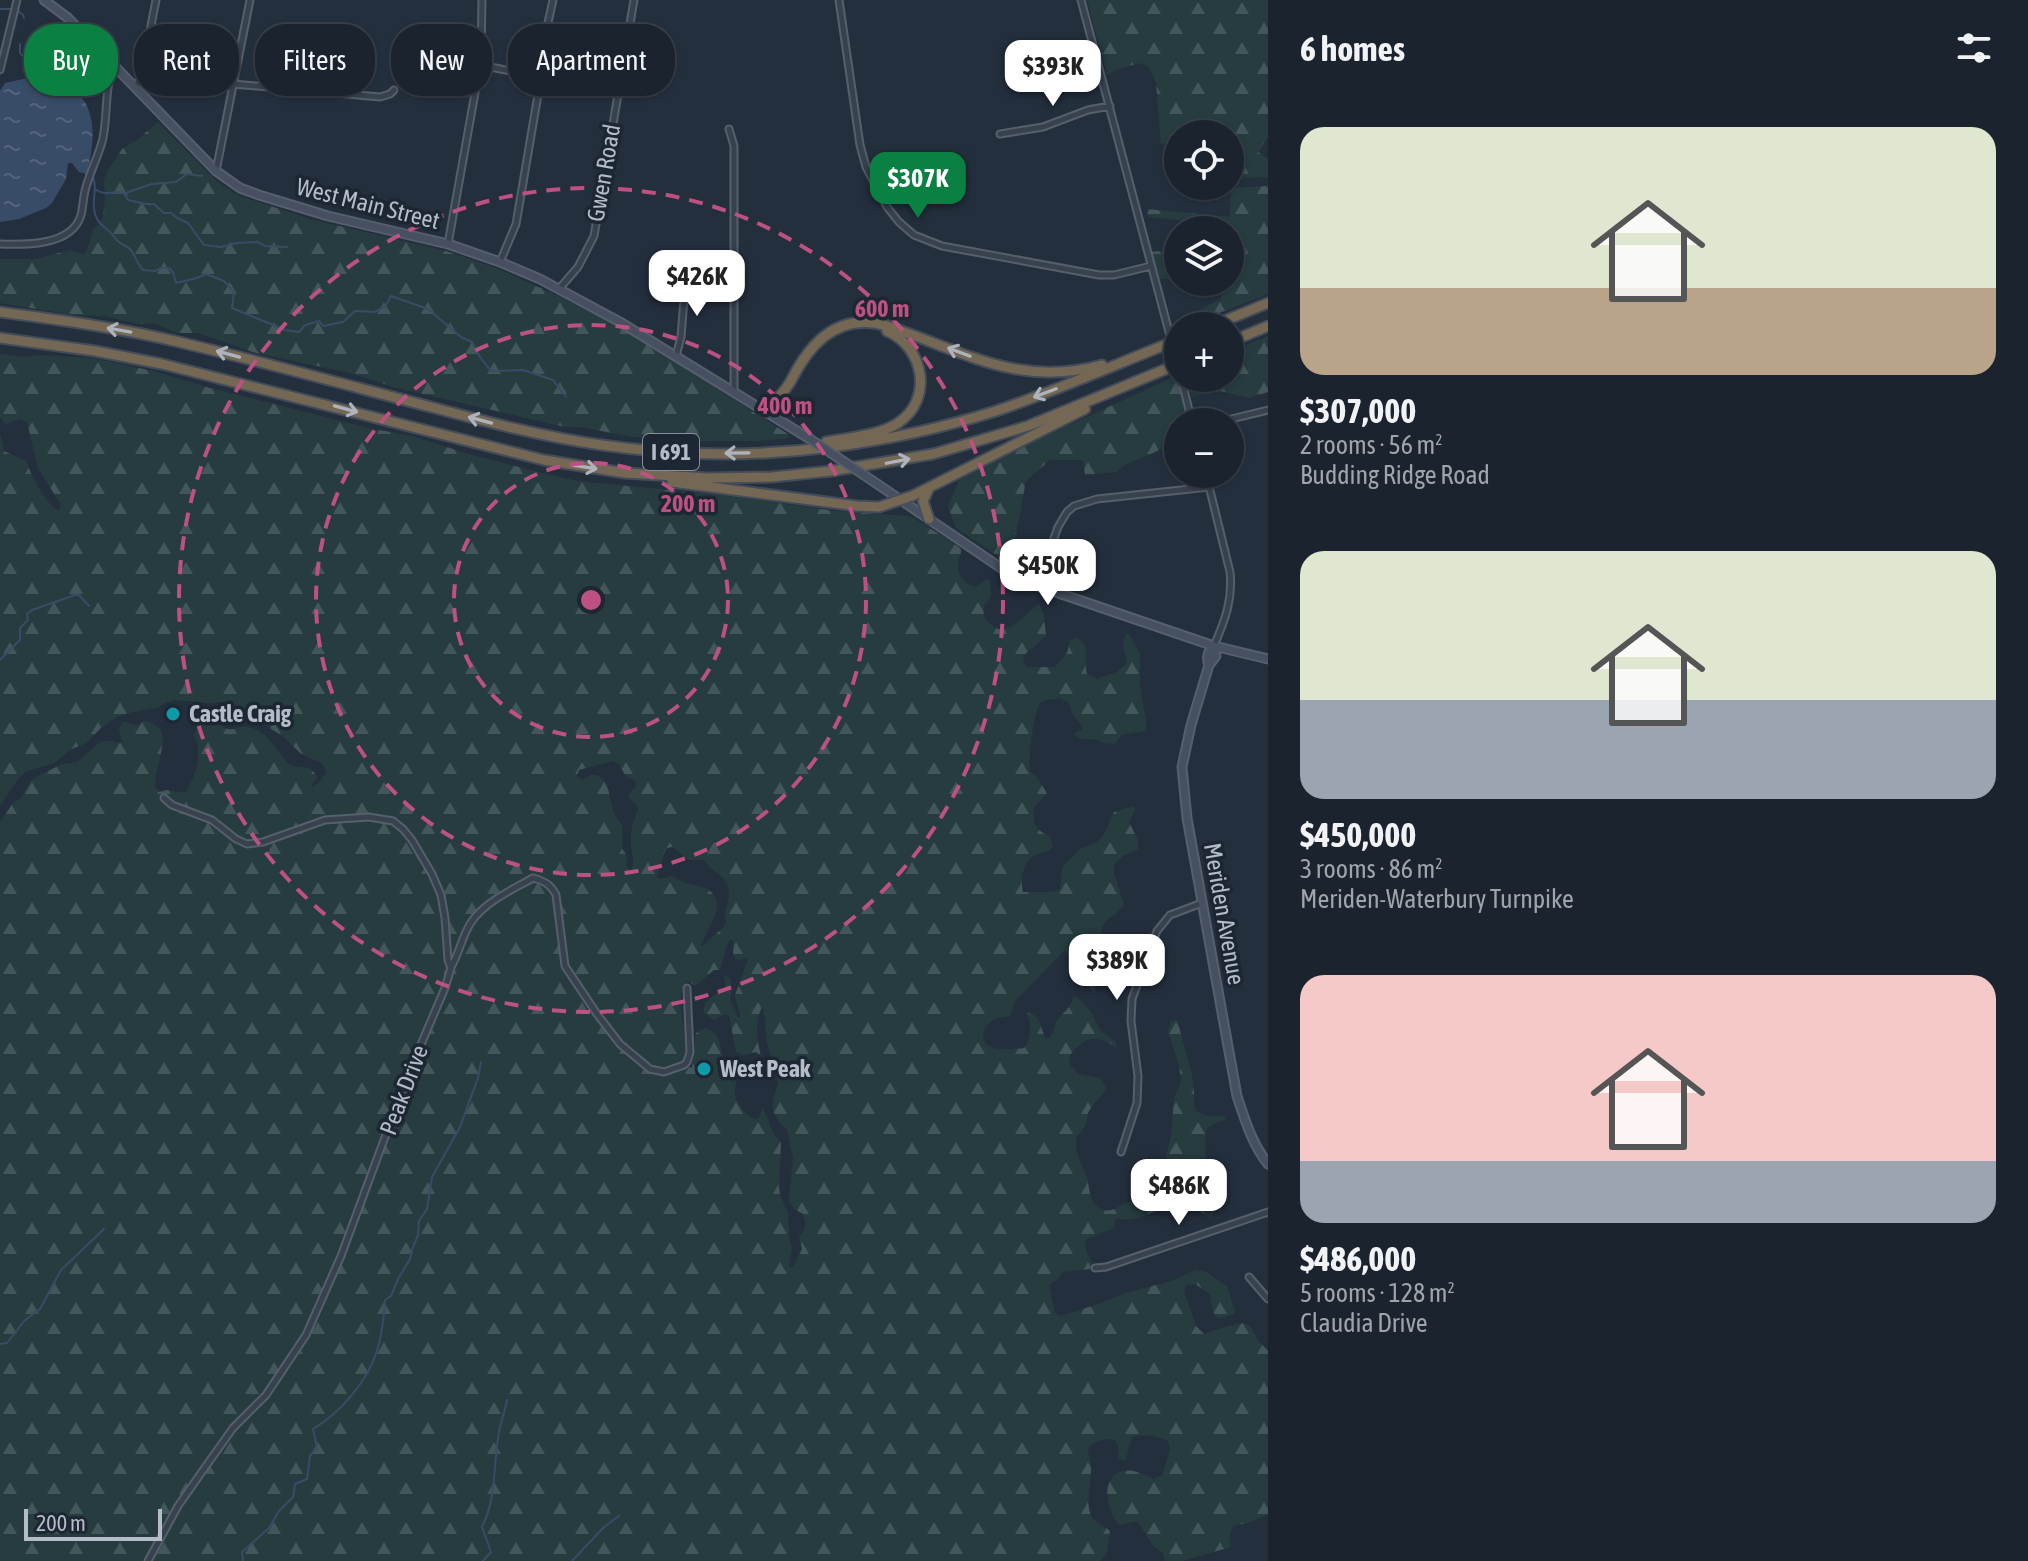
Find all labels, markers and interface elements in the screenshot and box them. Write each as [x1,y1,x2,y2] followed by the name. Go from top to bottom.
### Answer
[24,24,118,96] chip: Buy
[134,24,239,96] chip: Rent
[255,24,375,96] chip: Filters
[391,24,492,96] chip: New
[508,24,675,96] chip: Apartment
[1952,26,1996,70] icon: filters
[1300,29,1405,68] text: 6 homes
[997,40,1109,108] pin: $393K
[1023,51,1083,81] text: $393K
[1164,120,1244,488] map controls
[1164,120,1244,200] button: locate
[582,122,625,224] street label: Gwen Road
[862,152,974,220] pin: $307K
[888,163,948,193] text: $307K
[294,173,443,234] street label: West Main Street
[1576,179,1720,323] icon: home
[1164,216,1244,296] button: layers
[641,250,753,318] pin: $426K
[667,261,727,291] text: $426K
[855,295,909,322] text: 600 m
[1164,312,1244,392] button: +
[107,321,132,336] one-way arrow
[948,344,972,358] one-way arrow
[216,346,242,361] one-way arrow
[1033,387,1058,401] one-way arrow
[1300,391,1416,430] text: $307,000
[757,392,812,419] text: 400 m
[332,403,358,418] one-way arrow
[1164,408,1244,488] button: −
[468,411,493,426] one-way arrow
[1300,430,1442,460] text: 2 rooms · 56 m²
[643,434,699,470] road number: I 691
[724,446,751,461] one-way arrow
[885,453,910,468] one-way arrow
[571,460,597,475] one-way arrow
[1300,460,1490,490] text: Budding Ridge Road
[661,490,715,517] text: 200 m
[992,539,1104,607] pin: $450K
[1018,550,1078,580] text: $450K
[577,586,605,614] centre of rings
[1576,603,1720,747] icon: home
[189,700,292,727] place label: Castle Craig
[164,705,182,723] marker: Castle Craig
[1300,815,1416,854] text: $450,000
[1199,841,1250,987] street label: Meriden Avenue
[1300,854,1442,884] text: 3 rooms · 86 m²
[1300,884,1574,914] text: Meriden-Waterbury Turnpike
[1061,934,1173,1002] pin: $389K
[1087,945,1147,975] text: $389K
[1576,1027,1720,1171] icon: home
[374,1041,433,1139] street label: Peak Drive
[719,1055,811,1082] place label: West Peak
[695,1060,713,1078] marker: West Peak
[1123,1159,1235,1227] pin: $486K
[1149,1170,1209,1200] text: $486K
[1300,1239,1416,1278] text: $486,000
[1300,1278,1455,1308] text: 5 rooms · 128 m²
[1300,1308,1428,1338] text: Claudia Drive
[24,1505,162,1541] scale bar
[36,1510,86,1536] text: 200 m

